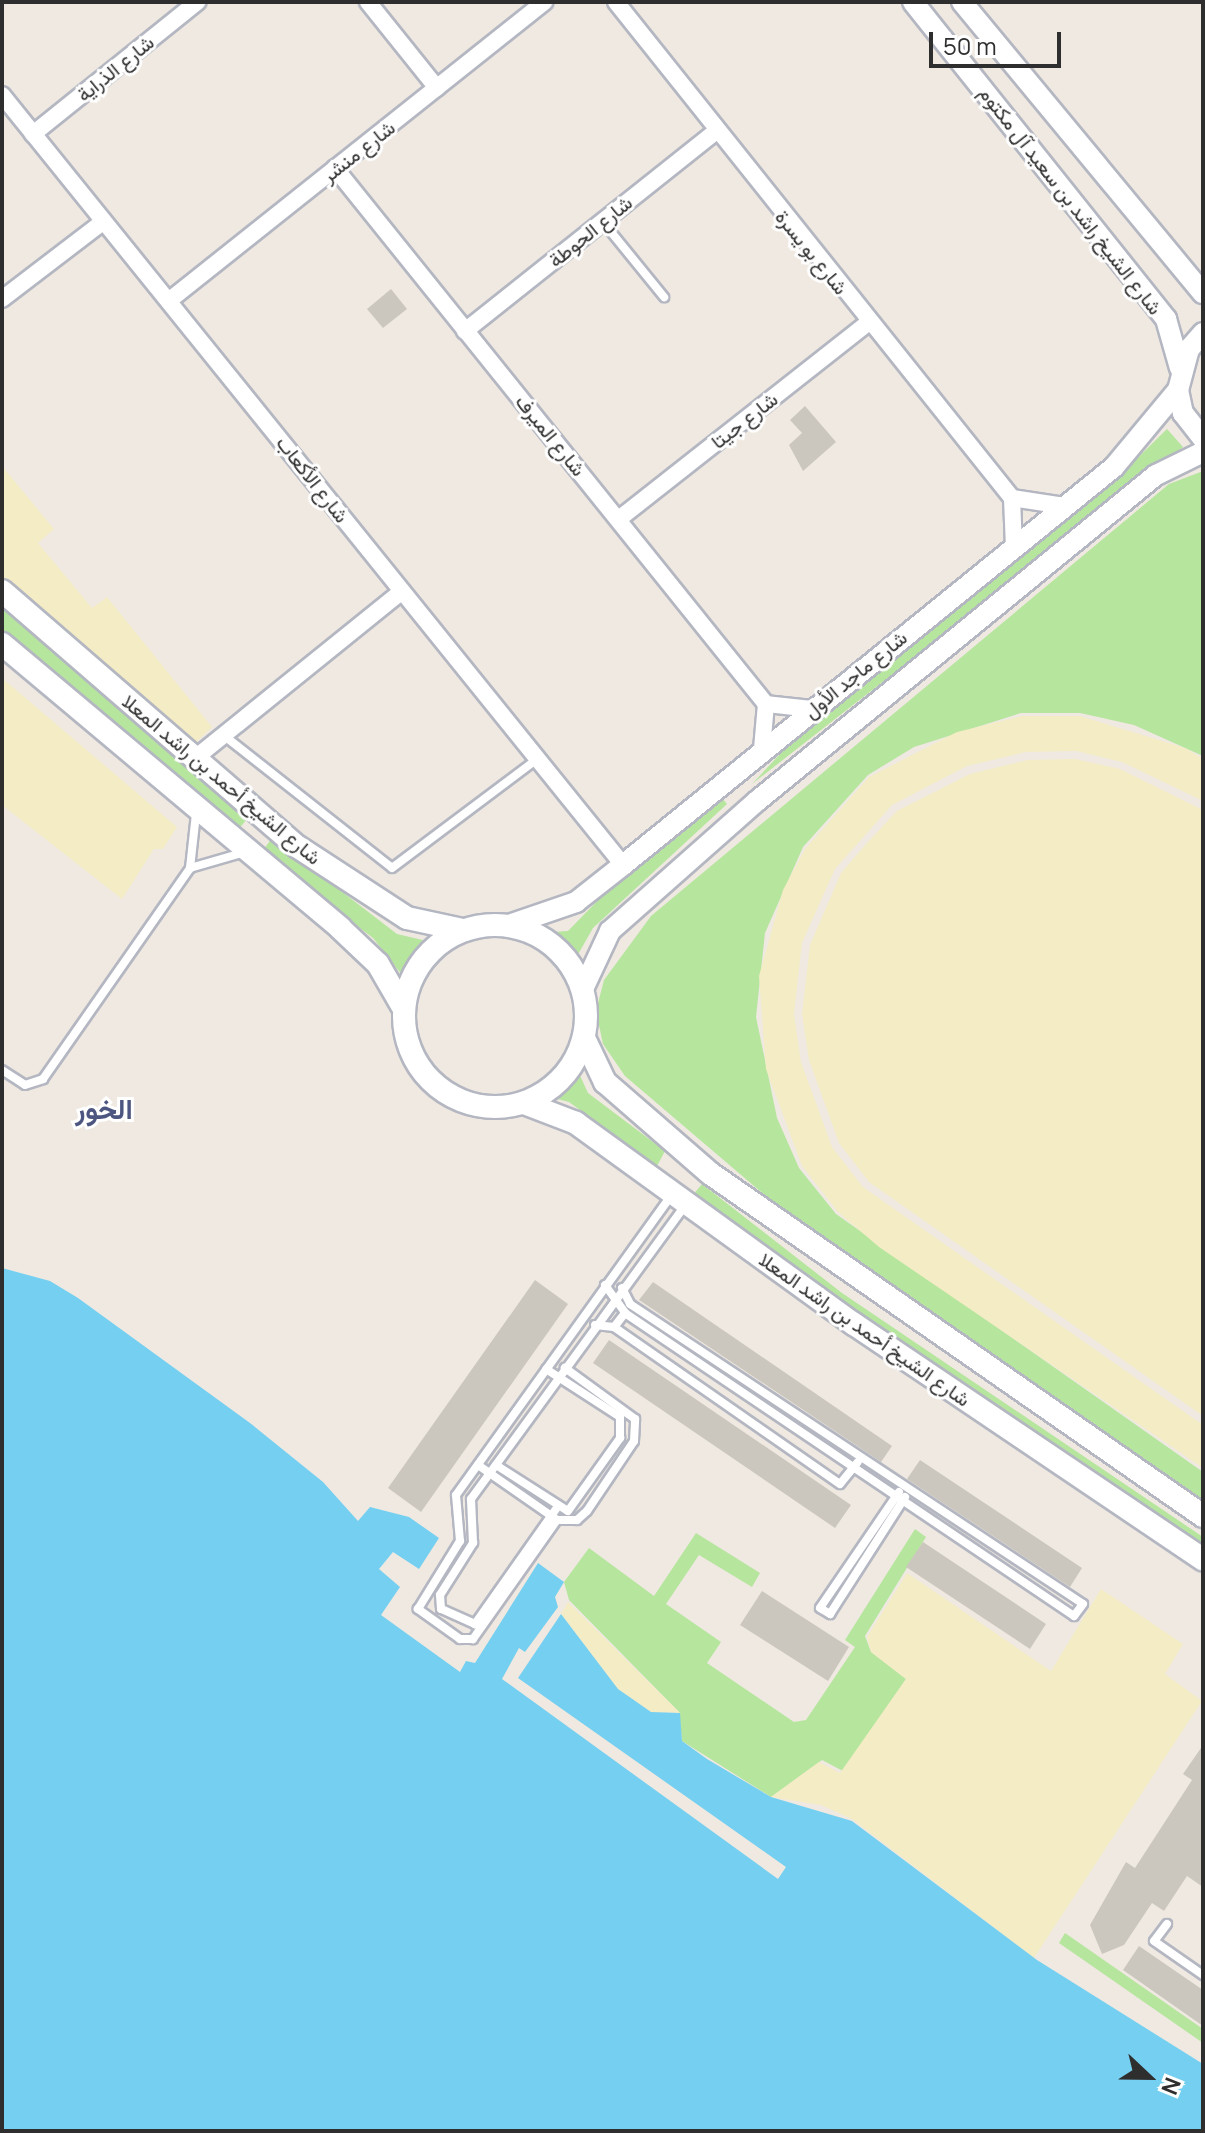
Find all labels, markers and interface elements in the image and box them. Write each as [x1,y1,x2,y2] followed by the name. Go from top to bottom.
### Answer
[933,16,1065,66] scale bar
[943,29,997,62] text: 50 m
[72,30,158,106] street label: شارع الذراية
[974,81,1168,319] street label: شارع الشيخ راشد بن سعيد آل مكتوم
[317,115,399,187] street label: شارع منشر
[543,190,637,272] street label: شارع الحوطة
[771,205,853,299] street label: شارع بو يسرة
[706,387,782,453] street label: شارع جيتا
[511,389,591,481] street label: شارع الميرف
[272,431,354,527] street label: شارع الأكعاب
[799,625,911,723] street label: شارع ماجد الأول
[118,689,326,869] street label: شارع الشيخ أحمد بن راشد المعلا
[75,1091,133,1125] district label: الخور
[755,1247,975,1411] street label: شارع الشيخ أحمد بن راشد المعلا
[1109,2037,1189,2117] north arrow
[1154,2073,1188,2099] text: N

